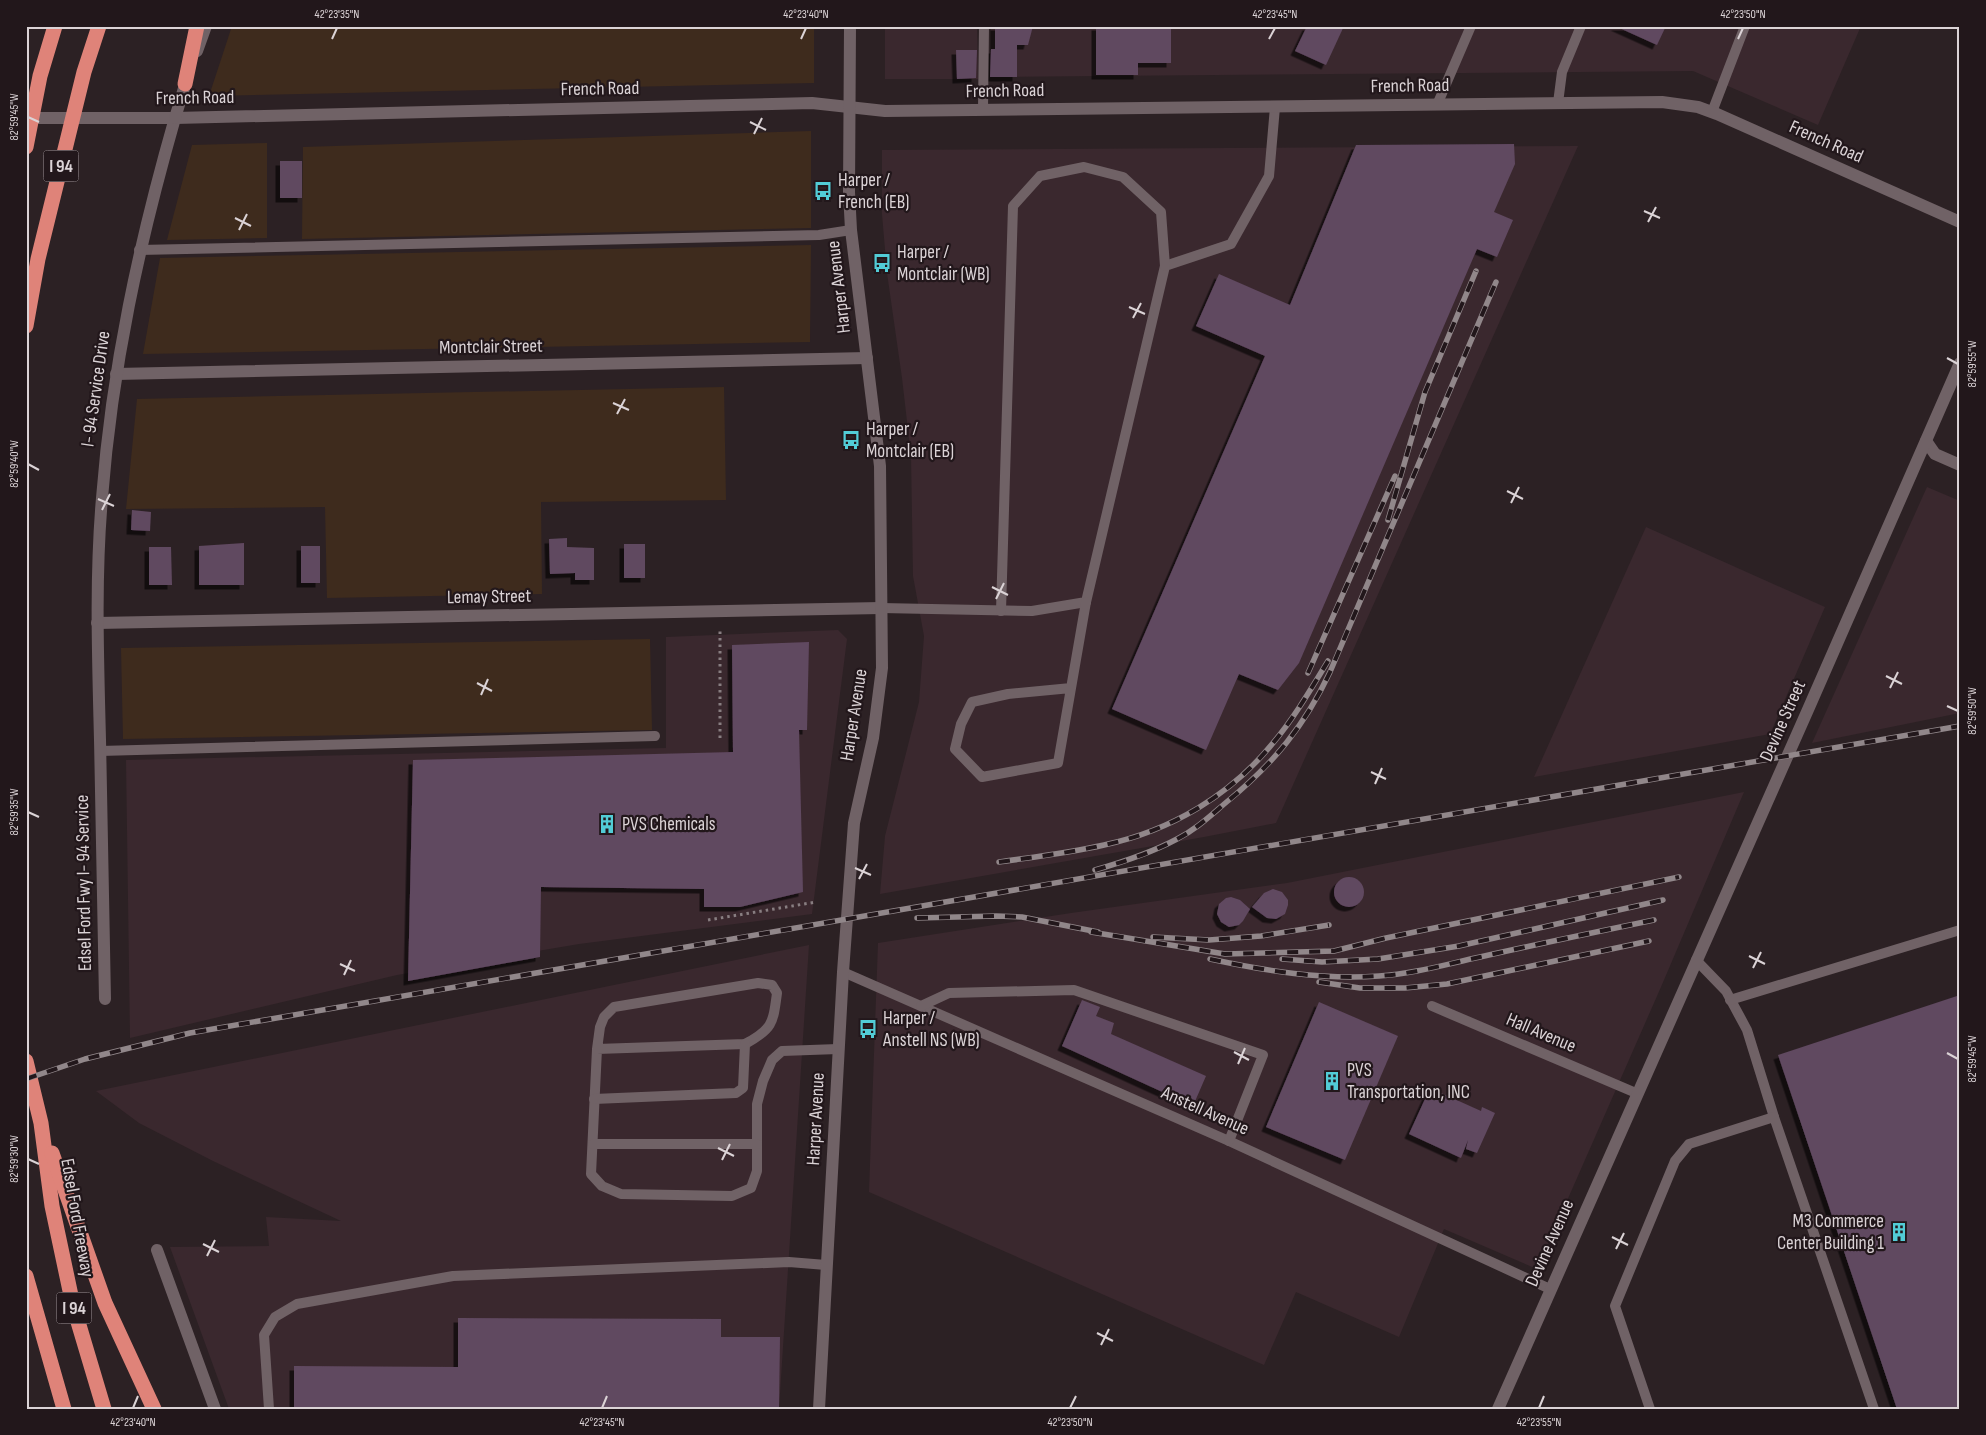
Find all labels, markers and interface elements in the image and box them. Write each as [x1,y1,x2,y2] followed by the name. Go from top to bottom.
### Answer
[315,7,359,22] text: 42°23'35"N
[783,7,829,22] text: 42°23'40"N
[1253,7,1297,22] text: 42°23'45"N
[1720,7,1766,22] text: 42°23'50"N
[1371,74,1449,98] street label: French Road
[561,77,639,101] street label: French Road
[966,79,1044,103] street label: French Road
[156,86,234,110] street label: French Road
[7,93,22,141] text: 82°59'45"W
[1785,116,1867,168] street label: French Road
[44,150,78,182] road number: I 94
[838,169,909,214] place label: Harper / French (EB)
[812,180,834,202] bus stop icon: Harper / French (EB)
[822,240,856,334] street label: Harper Avenue
[897,241,990,286] place label: Harper / Montclair (WB)
[871,252,893,274] bus stop icon: Harper / Montclair (WB)
[76,330,116,448] street label: I- 94 Service Drive
[439,335,543,359] street label: Montclair Street
[1965,340,1980,387] text: 82°59'55"W
[866,418,954,463] place label: Harper / Montclair (EB)
[840,429,862,451] bus stop icon: Harper / Montclair (EB)
[7,440,22,488] text: 82°59'40"W
[447,585,532,609] street label: Lemay Street
[835,667,873,763] street label: Harper Avenue
[1755,677,1811,765] street label: Devine Street
[1965,687,1980,735] text: 82°59'50"W
[7,788,22,836] text: 82°59'35"W
[71,795,97,971] street label: Edsel Ford Fwy I- 94 Service
[596,813,618,835] building icon: PVS Chemicals
[622,813,716,836] place label: PVS Chemicals
[882,1007,980,1052] place label: Harper / Anstell NS (WB)
[1503,1008,1579,1058] street label: Hall Avenue
[857,1018,879,1040] bus stop icon: Harper / Anstell NS (WB)
[1965,1035,1980,1083] text: 82°59'45"W
[1347,1059,1470,1104] place label: PVS Transportation, INC
[1321,1070,1343,1092] building icon: PVS Transportation, INC
[802,1072,830,1166] street label: Harper Avenue
[1157,1081,1252,1140] street label: Anstell Avenue
[7,1135,22,1183] text: 82°59'30"W
[55,1157,99,1280] street label: Edsel Ford Freeway
[1521,1196,1579,1290] street label: Devine Avenue
[1777,1210,1884,1255] place label: M3 Commerce Center Building 1
[1888,1221,1910,1243] building icon: M3 Commerce Center Building 1
[56,1292,92,1324] road number: I 94
[110,1415,156,1430] text: 42°23'40"N
[580,1415,624,1430] text: 42°23'45"N
[1047,1415,1093,1430] text: 42°23'50"N
[1517,1415,1561,1430] text: 42°23'55"N

